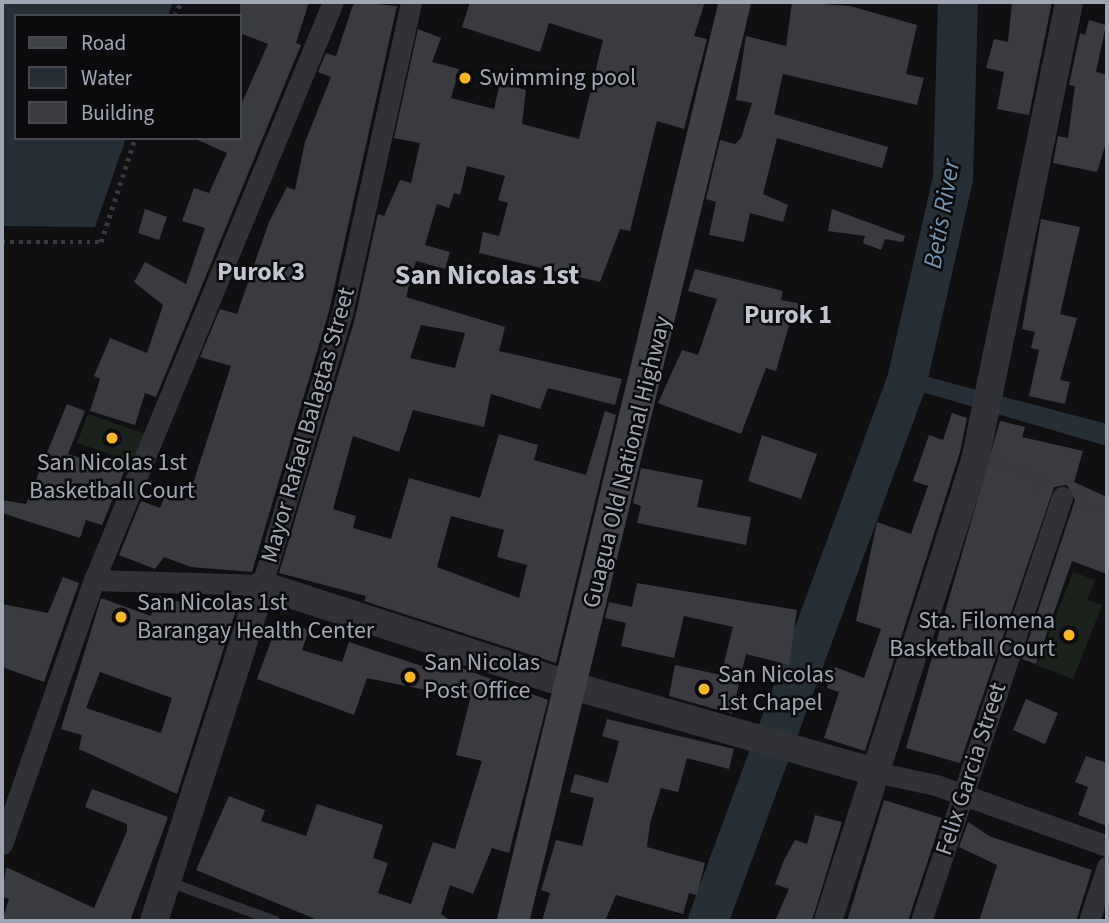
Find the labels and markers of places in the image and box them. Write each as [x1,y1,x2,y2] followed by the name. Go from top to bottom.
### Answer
[479,64,636,92] place label: Swimming pool
[457,70,473,86] marker: Swimming pool
[104,430,120,446] marker: San Nicolas 1st Basketball Court
[29,449,195,505] place label: San Nicolas 1st Basketball Court
[137,589,374,645] place label: San Nicolas 1st Barangay Health Center
[111,607,131,627] marker: San Nicolas 1st Barangay Health Center
[889,607,1055,663] place label: Sta. Filomena Basketball Court
[1061,627,1077,643] marker: Sta. Filomena Basketball Court
[424,649,540,705] place label: San Nicolas Post Office
[718,661,834,717] place label: San Nicolas 1st Chapel
[402,669,418,685] marker: San Nicolas Post Office
[696,681,712,697] marker: San Nicolas 1st Chapel

